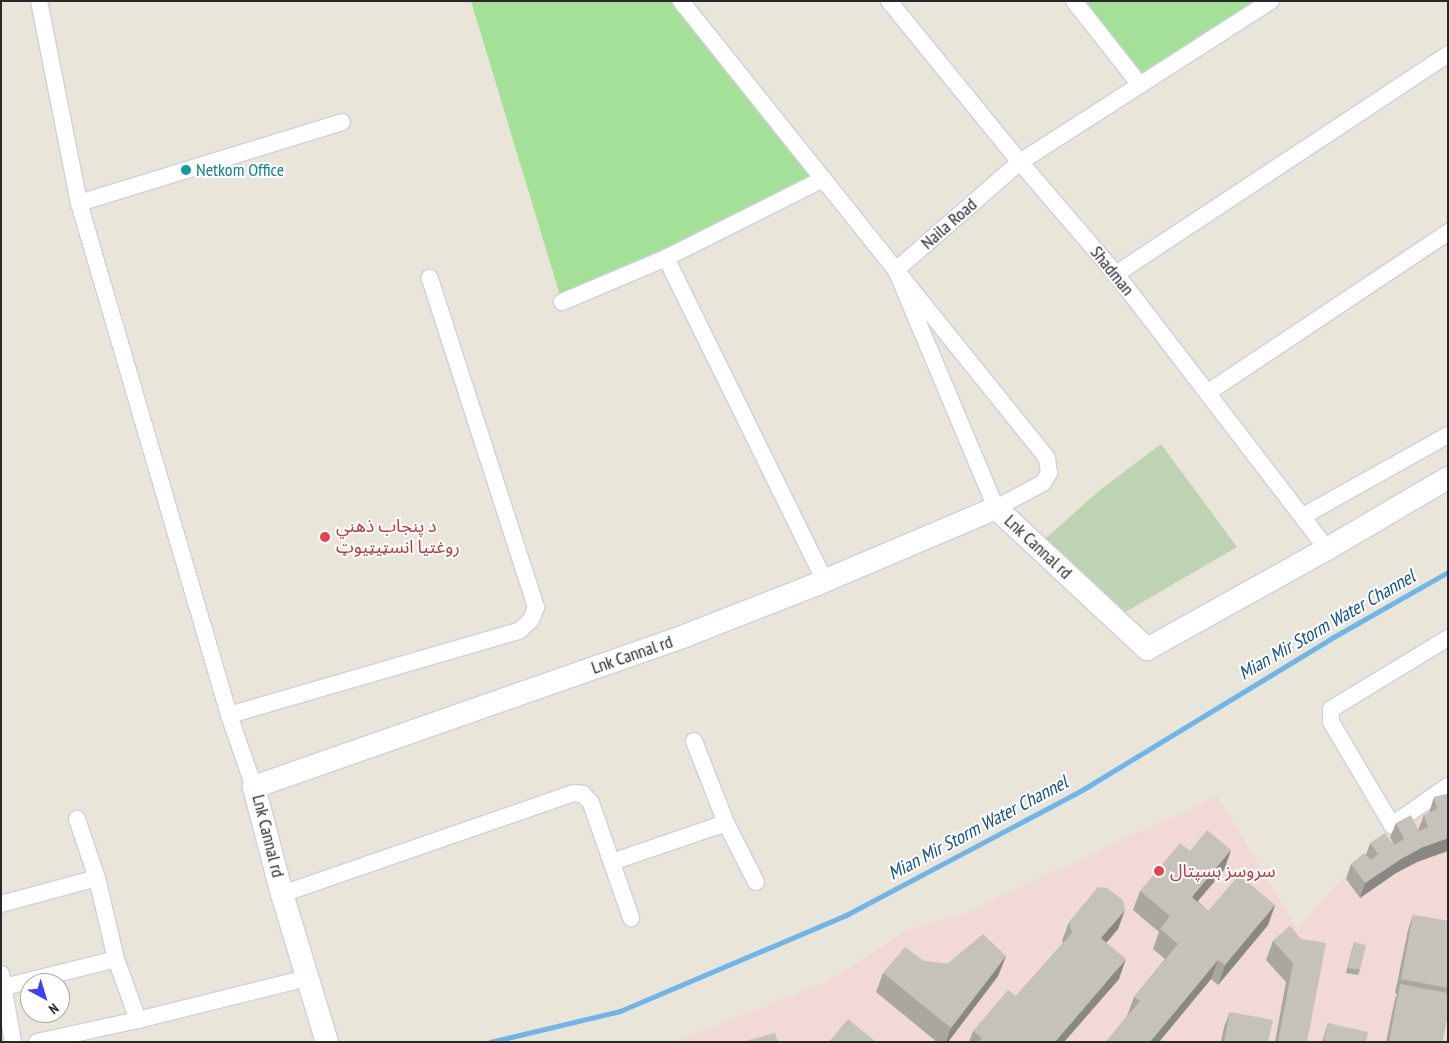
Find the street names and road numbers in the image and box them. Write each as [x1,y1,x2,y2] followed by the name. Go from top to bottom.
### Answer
[917,194,981,254] street label: Naila Road
[1086,242,1138,300] street label: Shadman
[1000,510,1076,584] street label: Lnk Cannal rd
[588,631,676,679] street label: Lnk Cannal rd
[247,792,289,880] street label: Lnk Cannal rd

